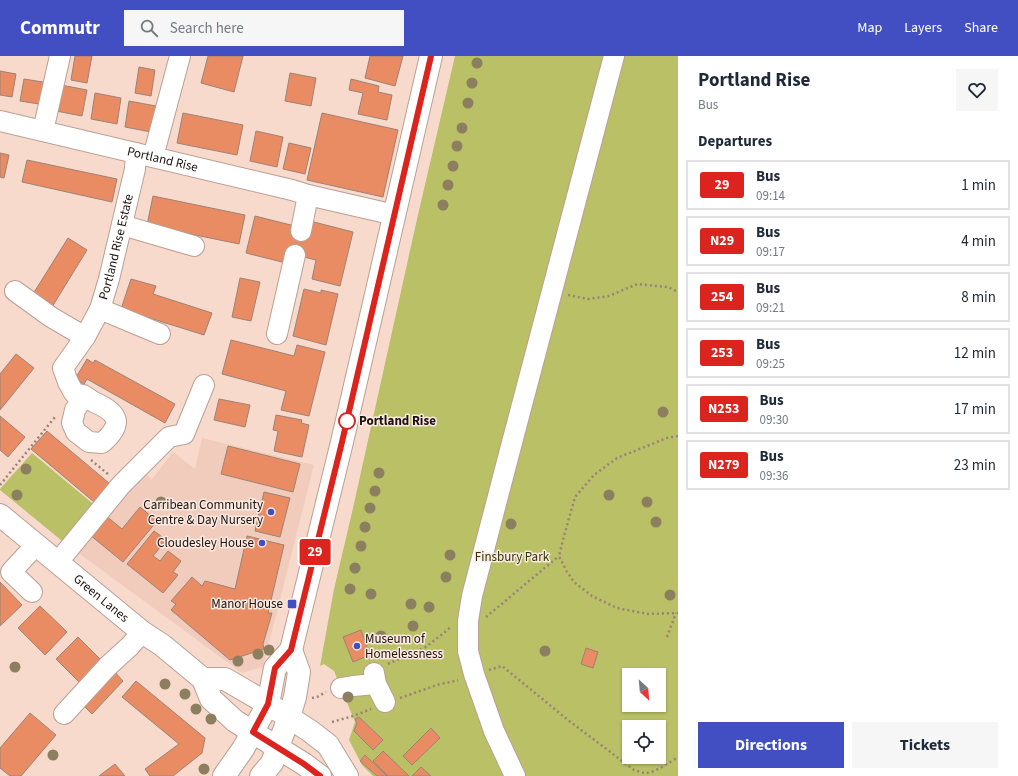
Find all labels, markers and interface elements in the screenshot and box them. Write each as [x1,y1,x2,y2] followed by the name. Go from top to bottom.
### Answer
[124,10,404,46] search box
[20,15,100,42] text: Commutr
[138,17,160,39] icon: search
[170,18,244,39] text: Search here
[857,18,882,38] text: Map
[904,18,942,38] text: Layers
[964,18,998,38] text: Share
[698,67,810,94] text: Portland Rise
[956,69,998,111] button: heart
[698,96,718,114] text: Bus
[698,131,772,152] text: Departures
[125,142,200,176] street label: Portland Rise
[756,166,780,187] text: Bus
[715,175,729,195] text: 29
[961,175,996,196] text: 1 min
[756,187,785,205] text: 09:14
[94,192,138,302] street label: Portland Rise Estate
[756,222,780,243] text: Bus
[710,231,734,251] text: N29
[961,231,996,252] text: 4 min
[756,243,785,261] text: 09:17
[756,278,780,299] text: Bus
[711,287,733,307] text: 254
[961,287,996,308] text: 8 min
[756,299,785,317] text: 09:21
[756,334,780,355] text: Bus
[711,343,733,363] text: 253
[954,343,996,364] text: 12 min
[756,355,785,373] text: 09:25
[760,390,784,411] text: Bus
[708,399,740,419] text: N253
[954,399,996,420] text: 17 min
[760,411,789,429] text: 09:30
[338,412,356,430] marker: Portland Rise
[359,412,436,430] place label: Portland Rise
[760,446,784,467] text: Bus
[708,455,740,475] text: N279
[954,455,996,476] text: 23 min
[760,467,789,485] text: 09:36
[143,496,263,529] place label: Carribean Community Centre & Day Nursery
[266,507,276,517] marker: Carribean Community Centre & Day Nursery
[157,534,254,552] place label: Cloudesley House
[257,538,267,548] marker: Cloudesley House
[297,539,333,565] line badge: 29
[308,542,322,562] text: 29
[475,548,550,566] park label: Finsbury Park
[70,570,133,627] street label: Green Lanes
[211,595,283,613] place label: Manor House
[286,598,298,610] marker: Manor House
[365,630,443,663] place label: Museum of Homelessness
[352,641,362,651] marker: Museum of Homelessness
[622,668,666,712] north arrow
[622,668,666,764] map controls
[622,720,666,764] button: locate
[698,722,844,768] button: Directions
[852,722,998,768] button: Tickets

